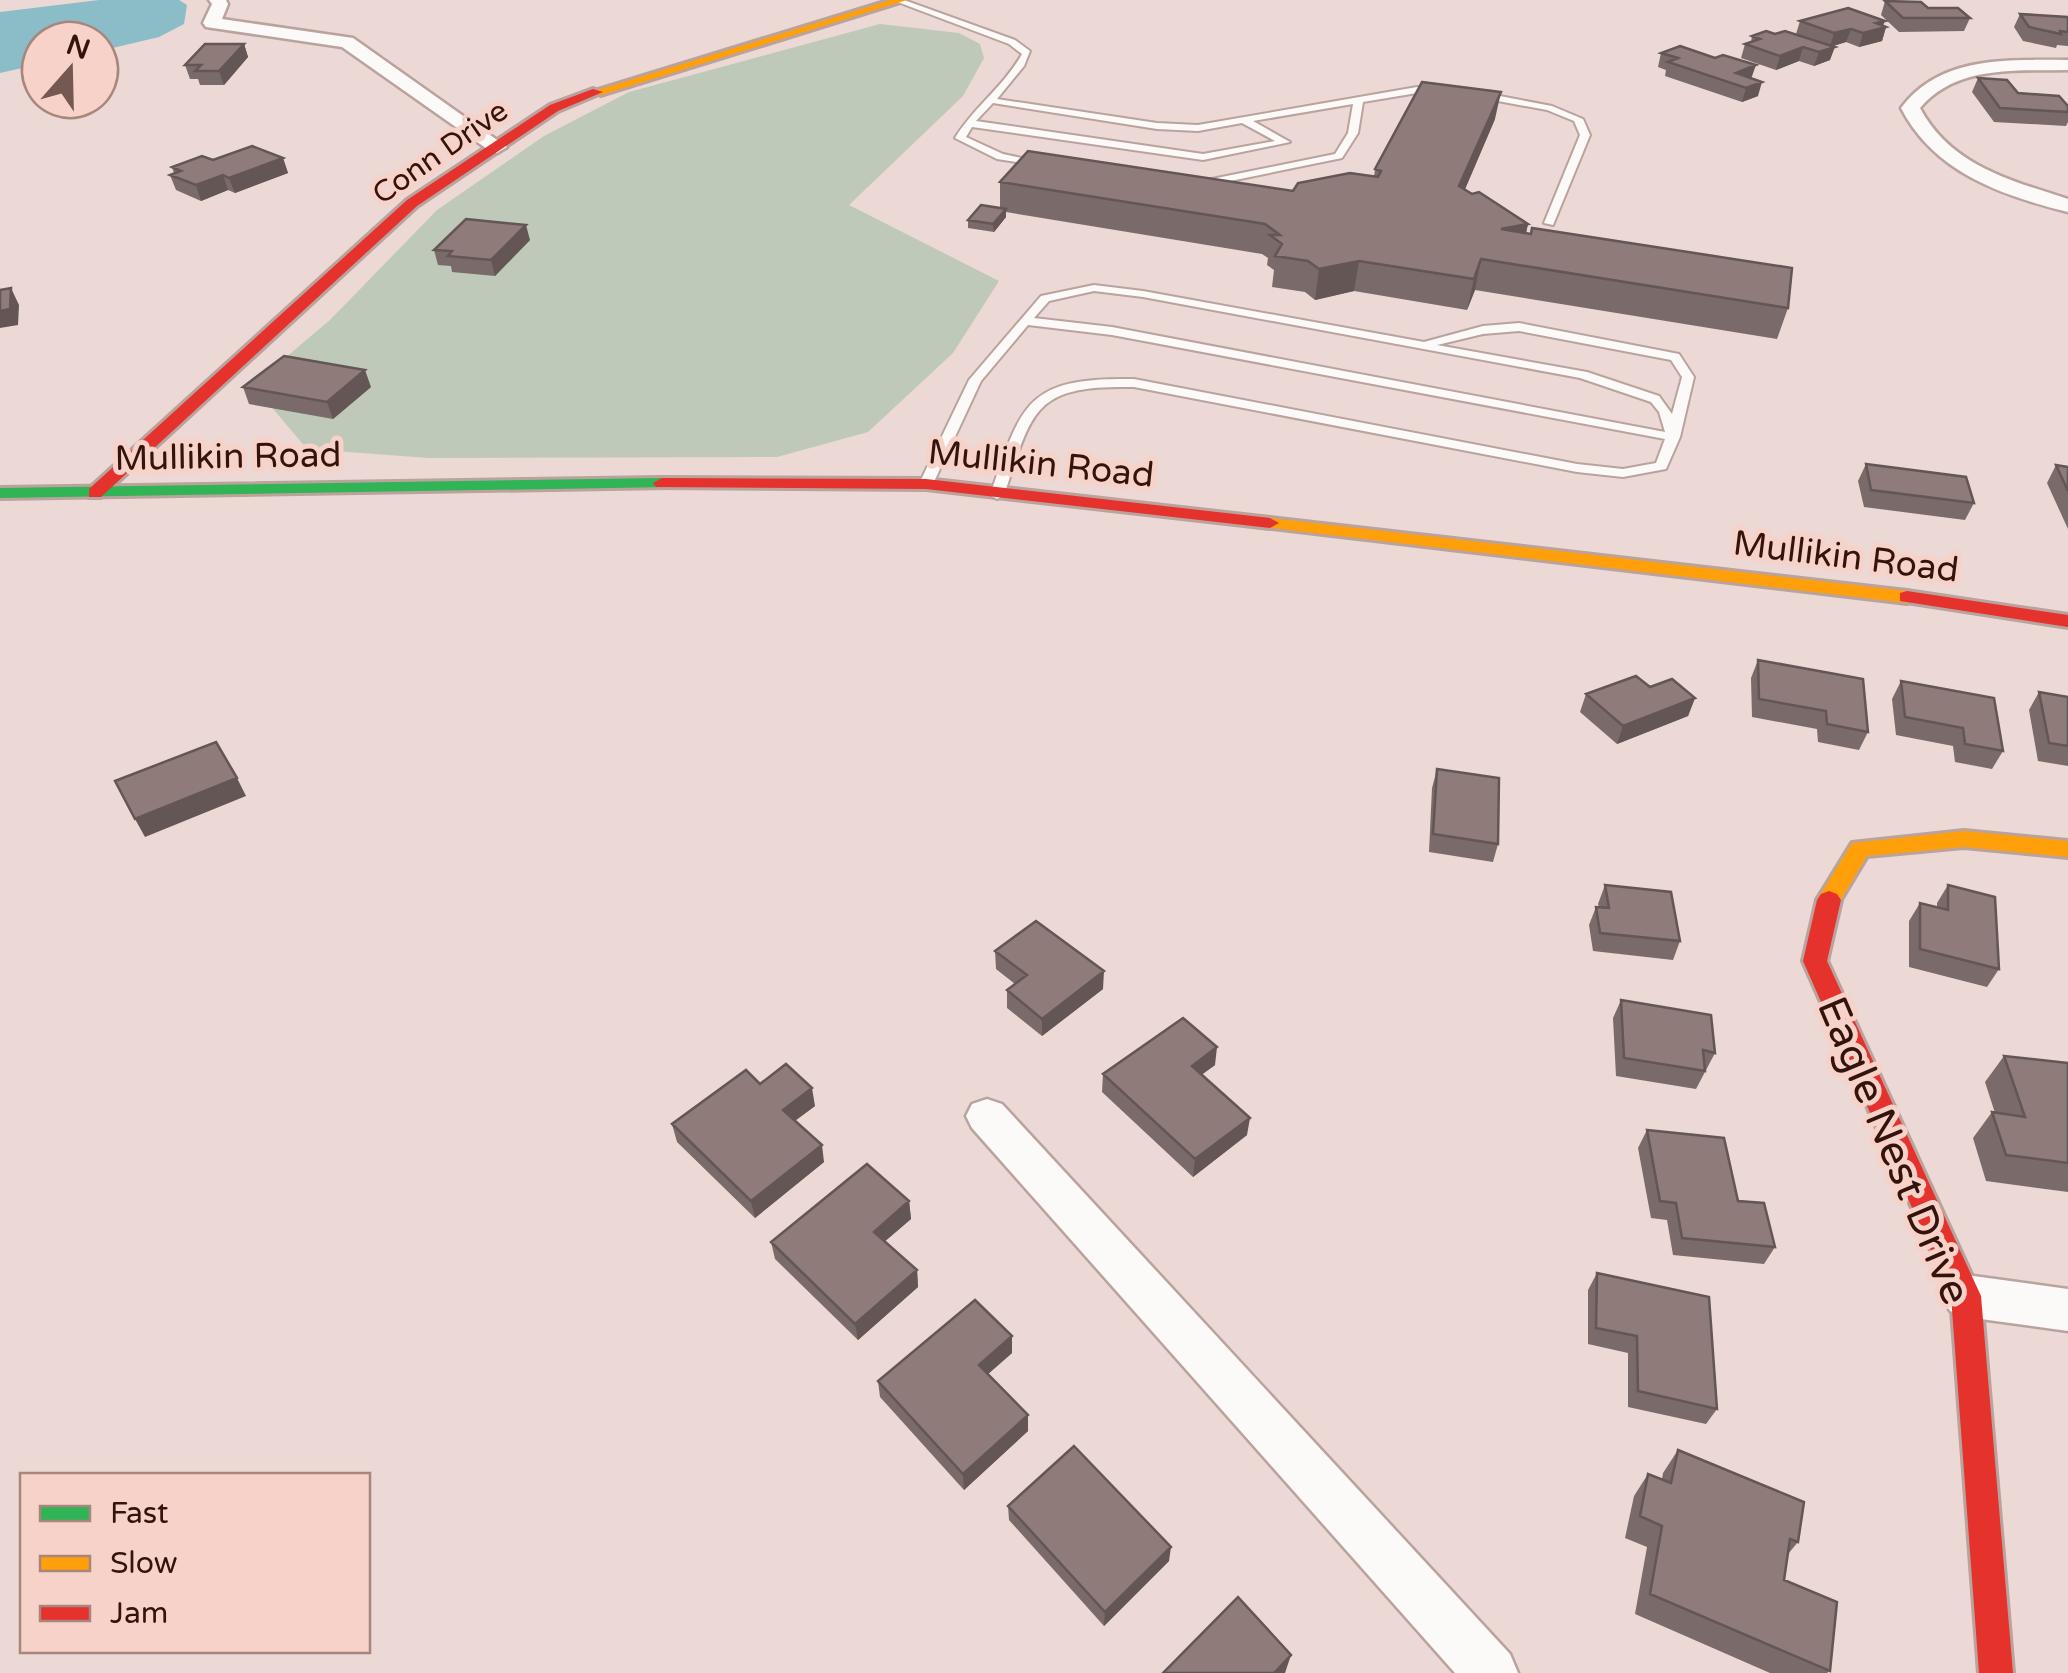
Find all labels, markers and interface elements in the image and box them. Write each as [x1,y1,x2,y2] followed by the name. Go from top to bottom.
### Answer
[20,20,120,120] north arrow
[62,28,95,67] text: N
[365,92,515,213] street label: Conn Drive
[926,431,1156,497] street label: Mullikin Road
[114,434,342,480] street label: Mullikin Road
[1731,522,1961,592] street label: Mullikin Road
[1806,989,1981,1312] street label: Eagle Nest Drive
[20,1473,370,1653] legend
[110,1495,169,1532] text: Fast
[110,1545,178,1582] text: Slow
[110,1595,168,1632] text: Jam

